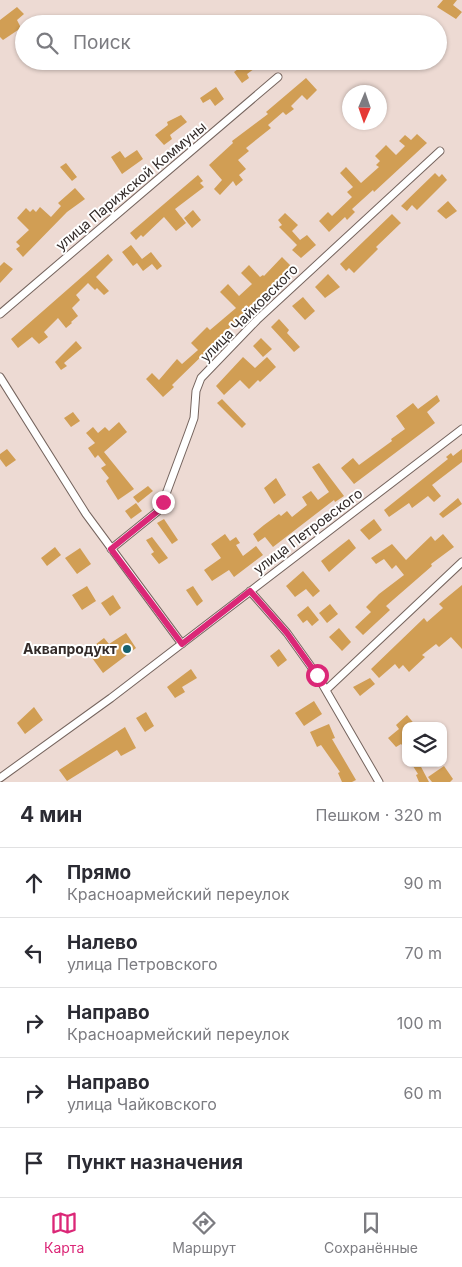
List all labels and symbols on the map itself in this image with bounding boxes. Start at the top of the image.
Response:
north arrow [342,85,387,130]
street label: улица Парижской Коммуны [52,118,209,254]
street label: улица Чайковского [196,260,301,365]
street label: улица Петровского [250,484,365,577]
route end [152,491,175,514]
place label: Аквапродукт [23,640,117,657]
marker: Аквапродукт [121,643,133,655]
route start [306,664,329,687]

